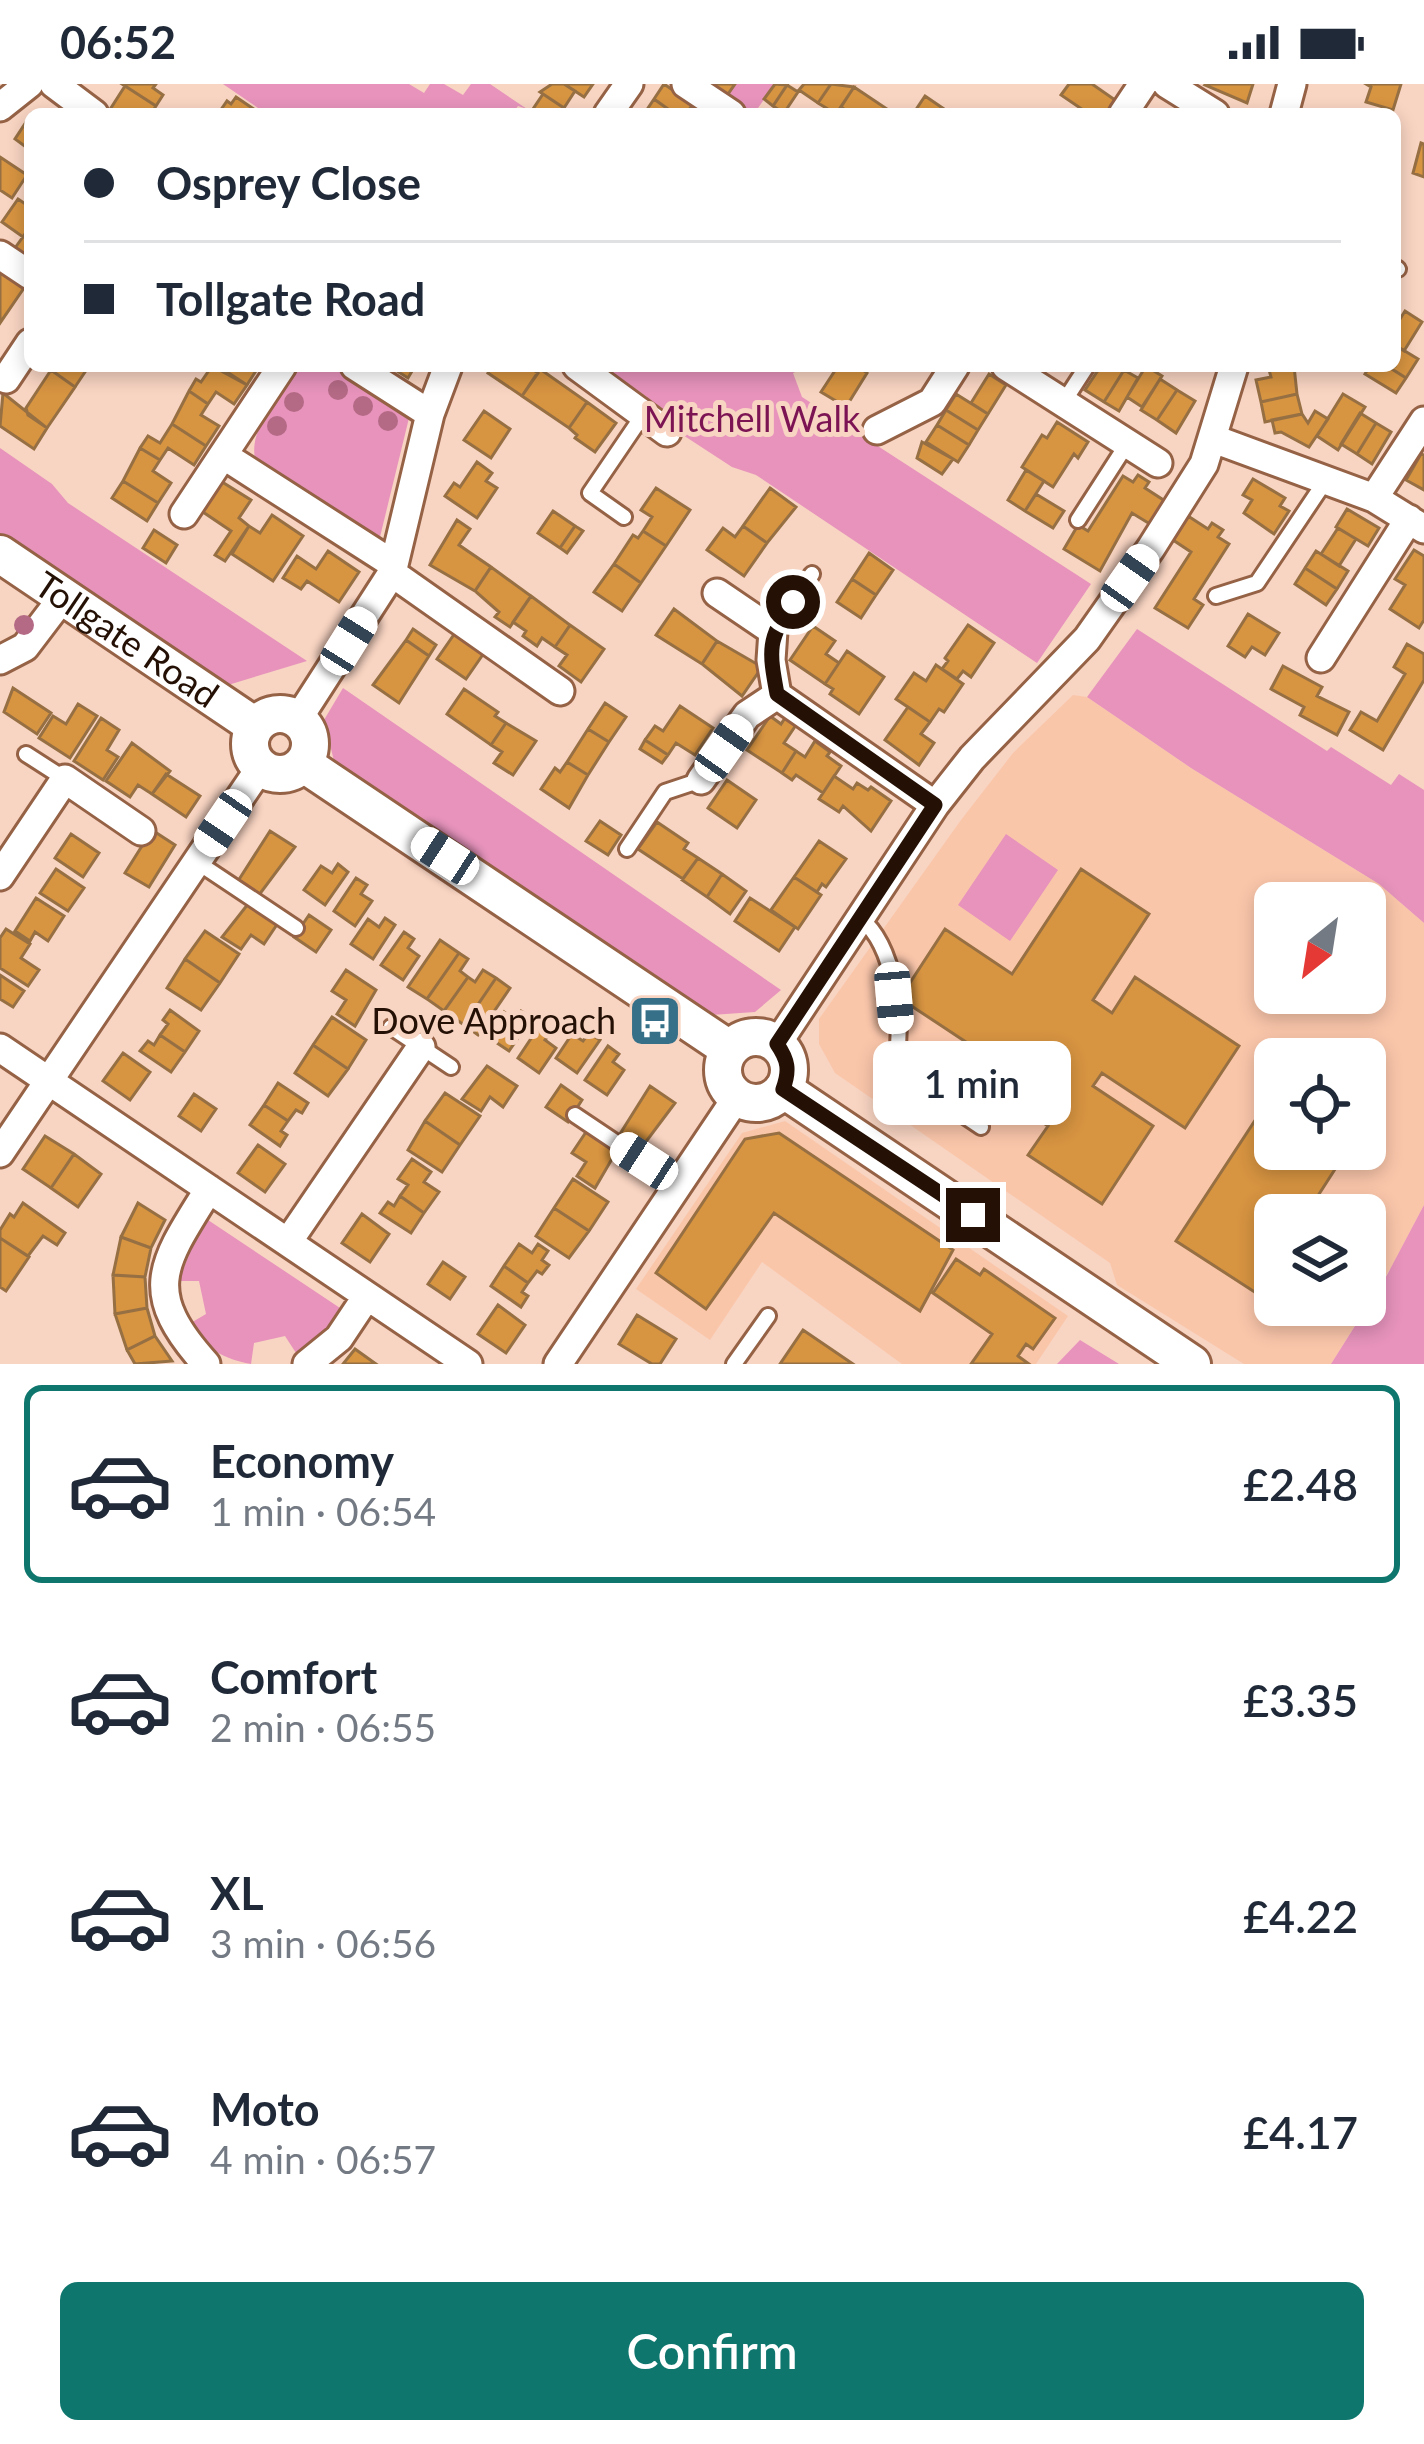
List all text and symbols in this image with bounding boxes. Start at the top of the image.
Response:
text: 06:52 [60,15,176,69]
text: Osprey Close [156,156,421,210]
text: Tollgate Road [156,272,425,326]
park label: Mitchell Walk [644,396,861,440]
car [1095,538,1165,618]
street label: Tollgate Road [27,561,227,716]
route start [766,575,820,629]
car [315,601,383,681]
car [689,708,759,788]
car [188,783,258,863]
car [405,821,485,891]
north arrow [1254,882,1386,1014]
map controls [1254,882,1386,1326]
car [873,961,915,1035]
bus stop icon: Dove Approach [627,993,683,1049]
place label: Dove Approach [371,998,616,1042]
button: locate [1254,1038,1386,1170]
callout: 1 min [874,1041,1072,1125]
text: 1 min [924,1060,1020,1106]
car [604,1126,684,1196]
route end [946,1188,1000,1242]
button: layers [1254,1194,1386,1326]
icon: car [66,1430,174,1538]
text: Economy [210,1434,394,1488]
text: £2.48 [1243,1457,1358,1511]
text: 1 min · 06:54 [210,1488,436,1534]
icon: car [66,1646,174,1754]
text: Comfort [210,1650,377,1704]
text: £3.35 [1243,1673,1358,1727]
text: 2 min · 06:55 [210,1704,436,1750]
icon: car [66,1862,174,1970]
text: XL [210,1866,264,1920]
text: £4.22 [1243,1889,1358,1943]
text: 3 min · 06:56 [210,1920,436,1966]
icon: car [66,2078,174,2186]
text: Moto [210,2082,320,2136]
text: £4.17 [1243,2105,1358,2159]
text: 4 min · 06:57 [210,2136,436,2182]
button: Confirm [60,2282,1364,2420]

